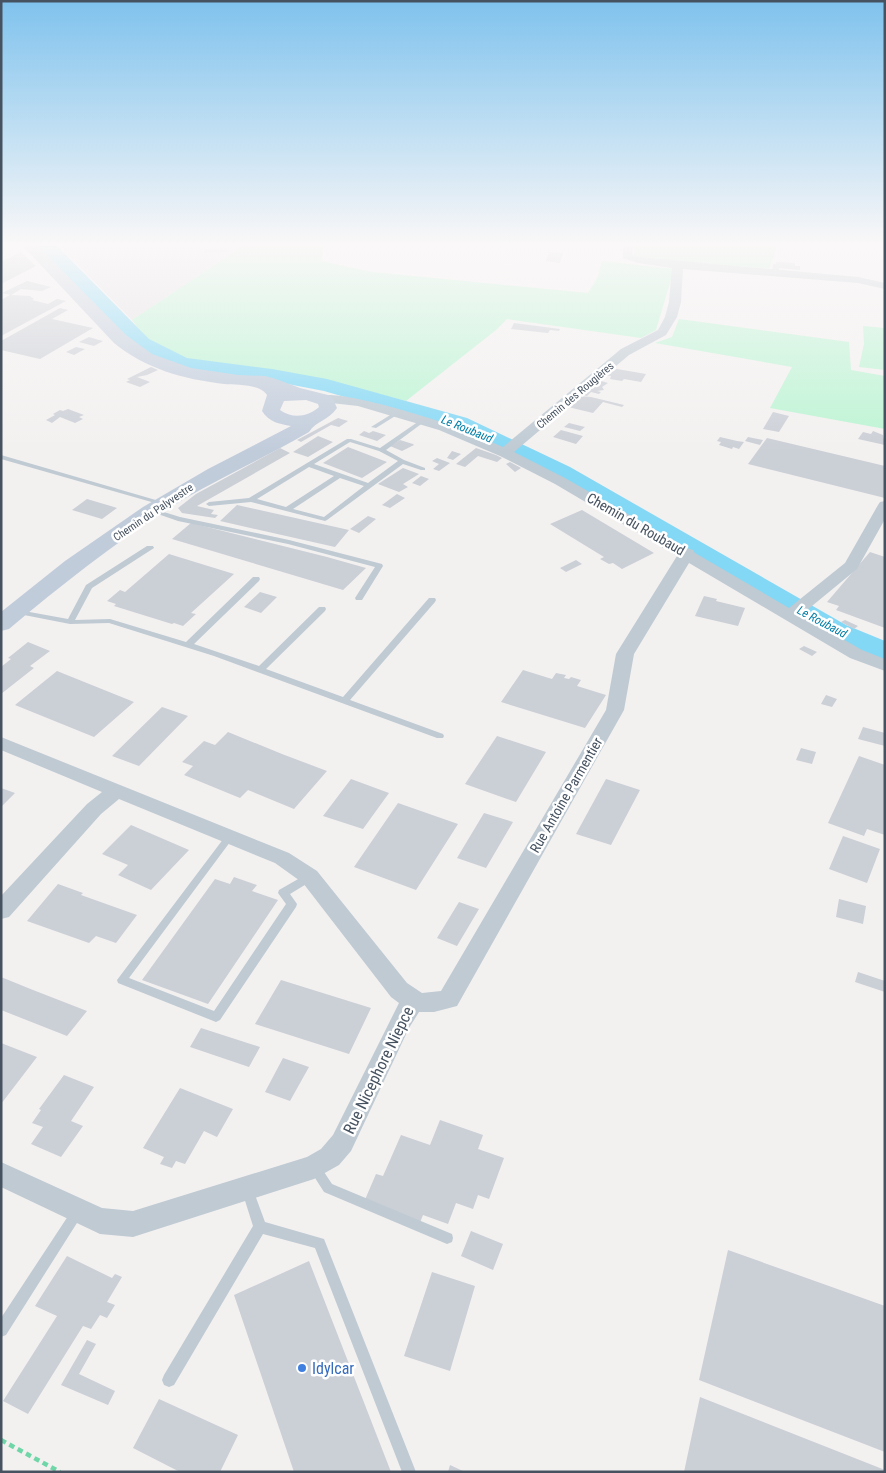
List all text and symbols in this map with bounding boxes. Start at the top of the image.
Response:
street label: Chemin des Rougières [534,359,617,431]
water label: Le Roubaud [439,412,495,446]
street label: Chemin du Palyvestre [111,481,196,544]
street label: Chemin du Roubaud [584,489,688,559]
water label: Le Roubaud [795,603,849,641]
street label: Rue Antoine Parmentier [526,735,606,855]
street label: Rue Nicephore Niepce [339,1003,418,1137]
place label: Idylcar [312,1359,354,1378]
marker: Idylcar [296,1362,308,1374]

